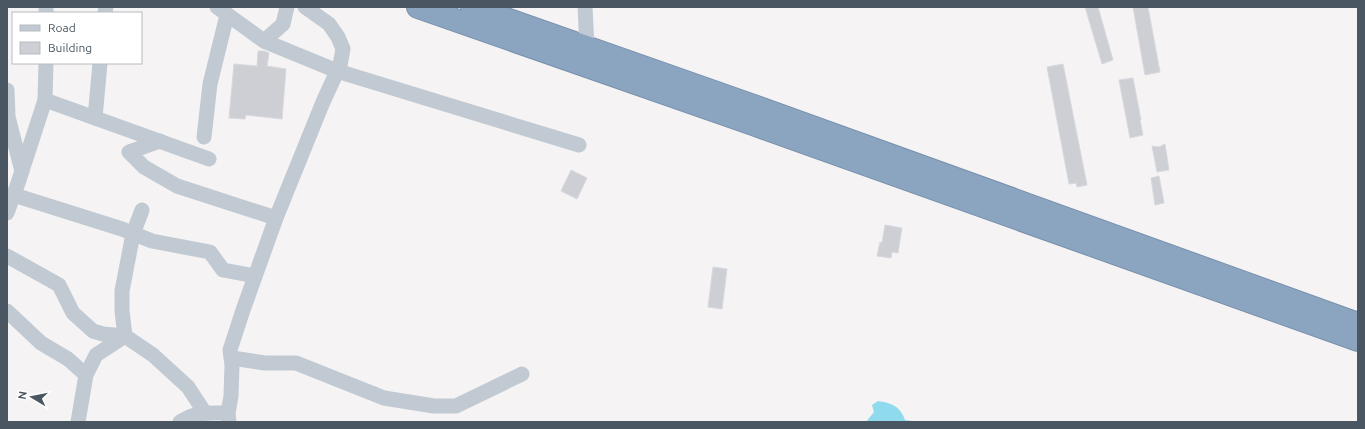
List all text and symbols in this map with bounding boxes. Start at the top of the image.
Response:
legend [12,12,142,64]
text: Road [48,21,76,34]
text: Building [48,41,92,54]
north arrow [12,377,52,417]
text: N [16,390,29,400]

